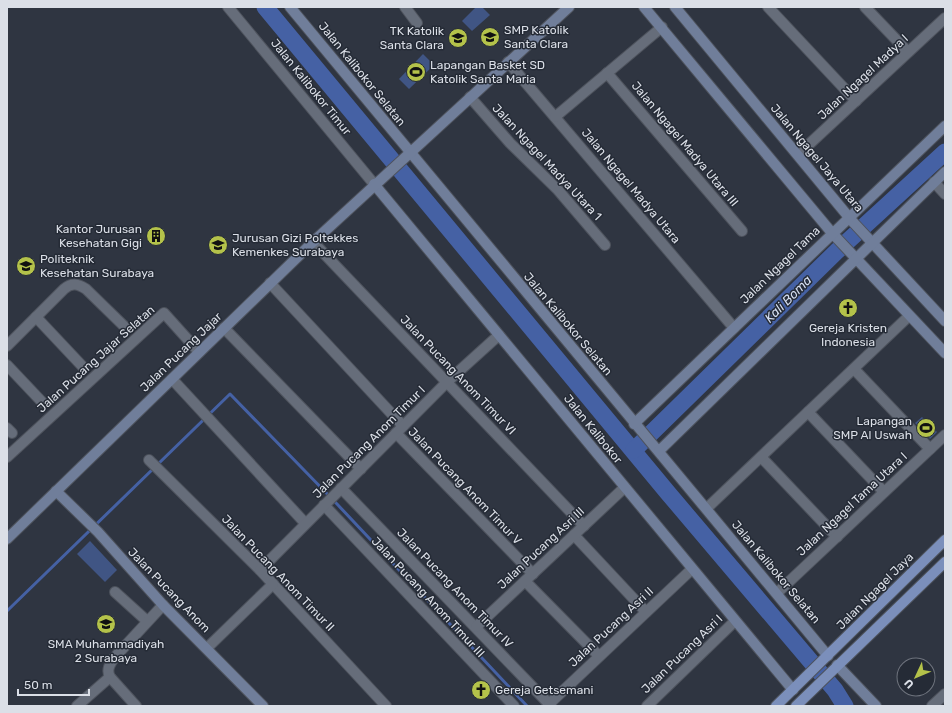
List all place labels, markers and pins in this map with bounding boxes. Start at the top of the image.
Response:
place label: SMP Katolik Santa Clara [504,23,569,51]
place label: TK Katolik Santa Clara [380,24,445,52]
school or university icon: SMP Katolik Santa Clara [479,26,501,48]
school or university icon: TK Katolik Santa Clara [447,27,469,49]
place label: Lapangan Basket SD Katolik Santa Maria [430,58,545,86]
sports icon: Lapangan Basket SD Katolik Santa Maria [405,61,427,83]
place label: Kantor Jurusan Kesehatan Gigi [56,222,142,250]
building icon: Kantor Jurusan Kesehatan Gigi [145,225,167,247]
place label: Jurusan Gizi Poltekkes Kemenkes Surabaya [232,231,358,259]
school or university icon: Jurusan Gizi Poltekkes Kemenkes Surabaya [207,234,229,256]
place label: Politeknik Kesehatan Surabaya [40,252,154,280]
school or university icon: Politeknik Kesehatan Surabaya [15,255,37,277]
church icon: Gereja Kristen Indonesia [837,297,859,319]
place label: Gereja Kristen Indonesia [809,321,887,349]
place label: Lapangan SMP Al Uswah [833,414,912,442]
sports icon: Lapangan SMP Al Uswah [915,417,937,439]
school or university icon: SMA Muhammadiyah 2 Surabaya [95,613,117,635]
place label: SMA Muhammadiyah 2 Surabaya [48,637,164,665]
church icon: Gereja Getsemani [470,679,492,701]
place label: Gereja Getsemani [495,683,594,697]

